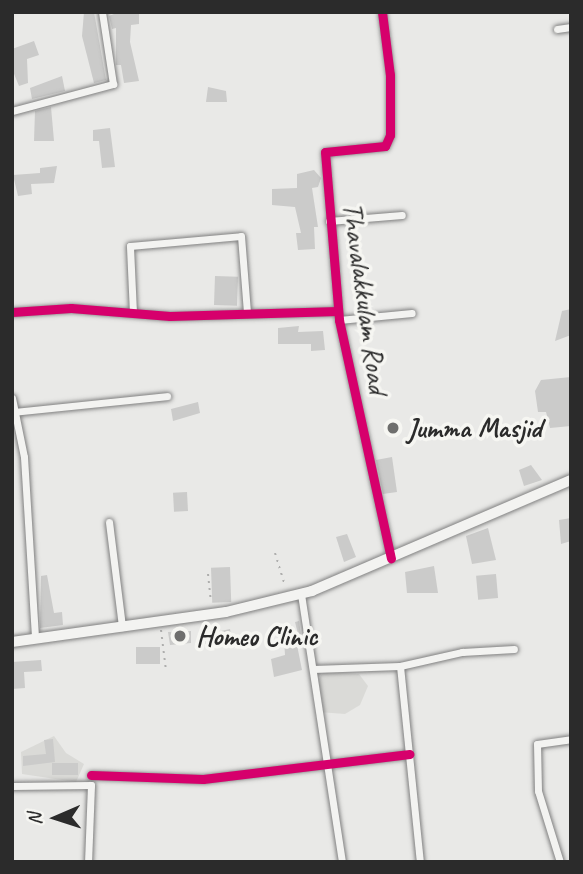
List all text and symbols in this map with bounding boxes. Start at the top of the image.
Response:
street label: Thavalakkulam Road [335,201,395,395]
place label: Jumma Masjid [407,411,542,445]
marker: Jumma Masjid [385,420,401,436]
place label: Homeo Clinic [196,619,317,653]
marker: Homeo Clinic [170,626,190,646]
north arrow [21,783,91,853]
text: N [23,813,47,826]

